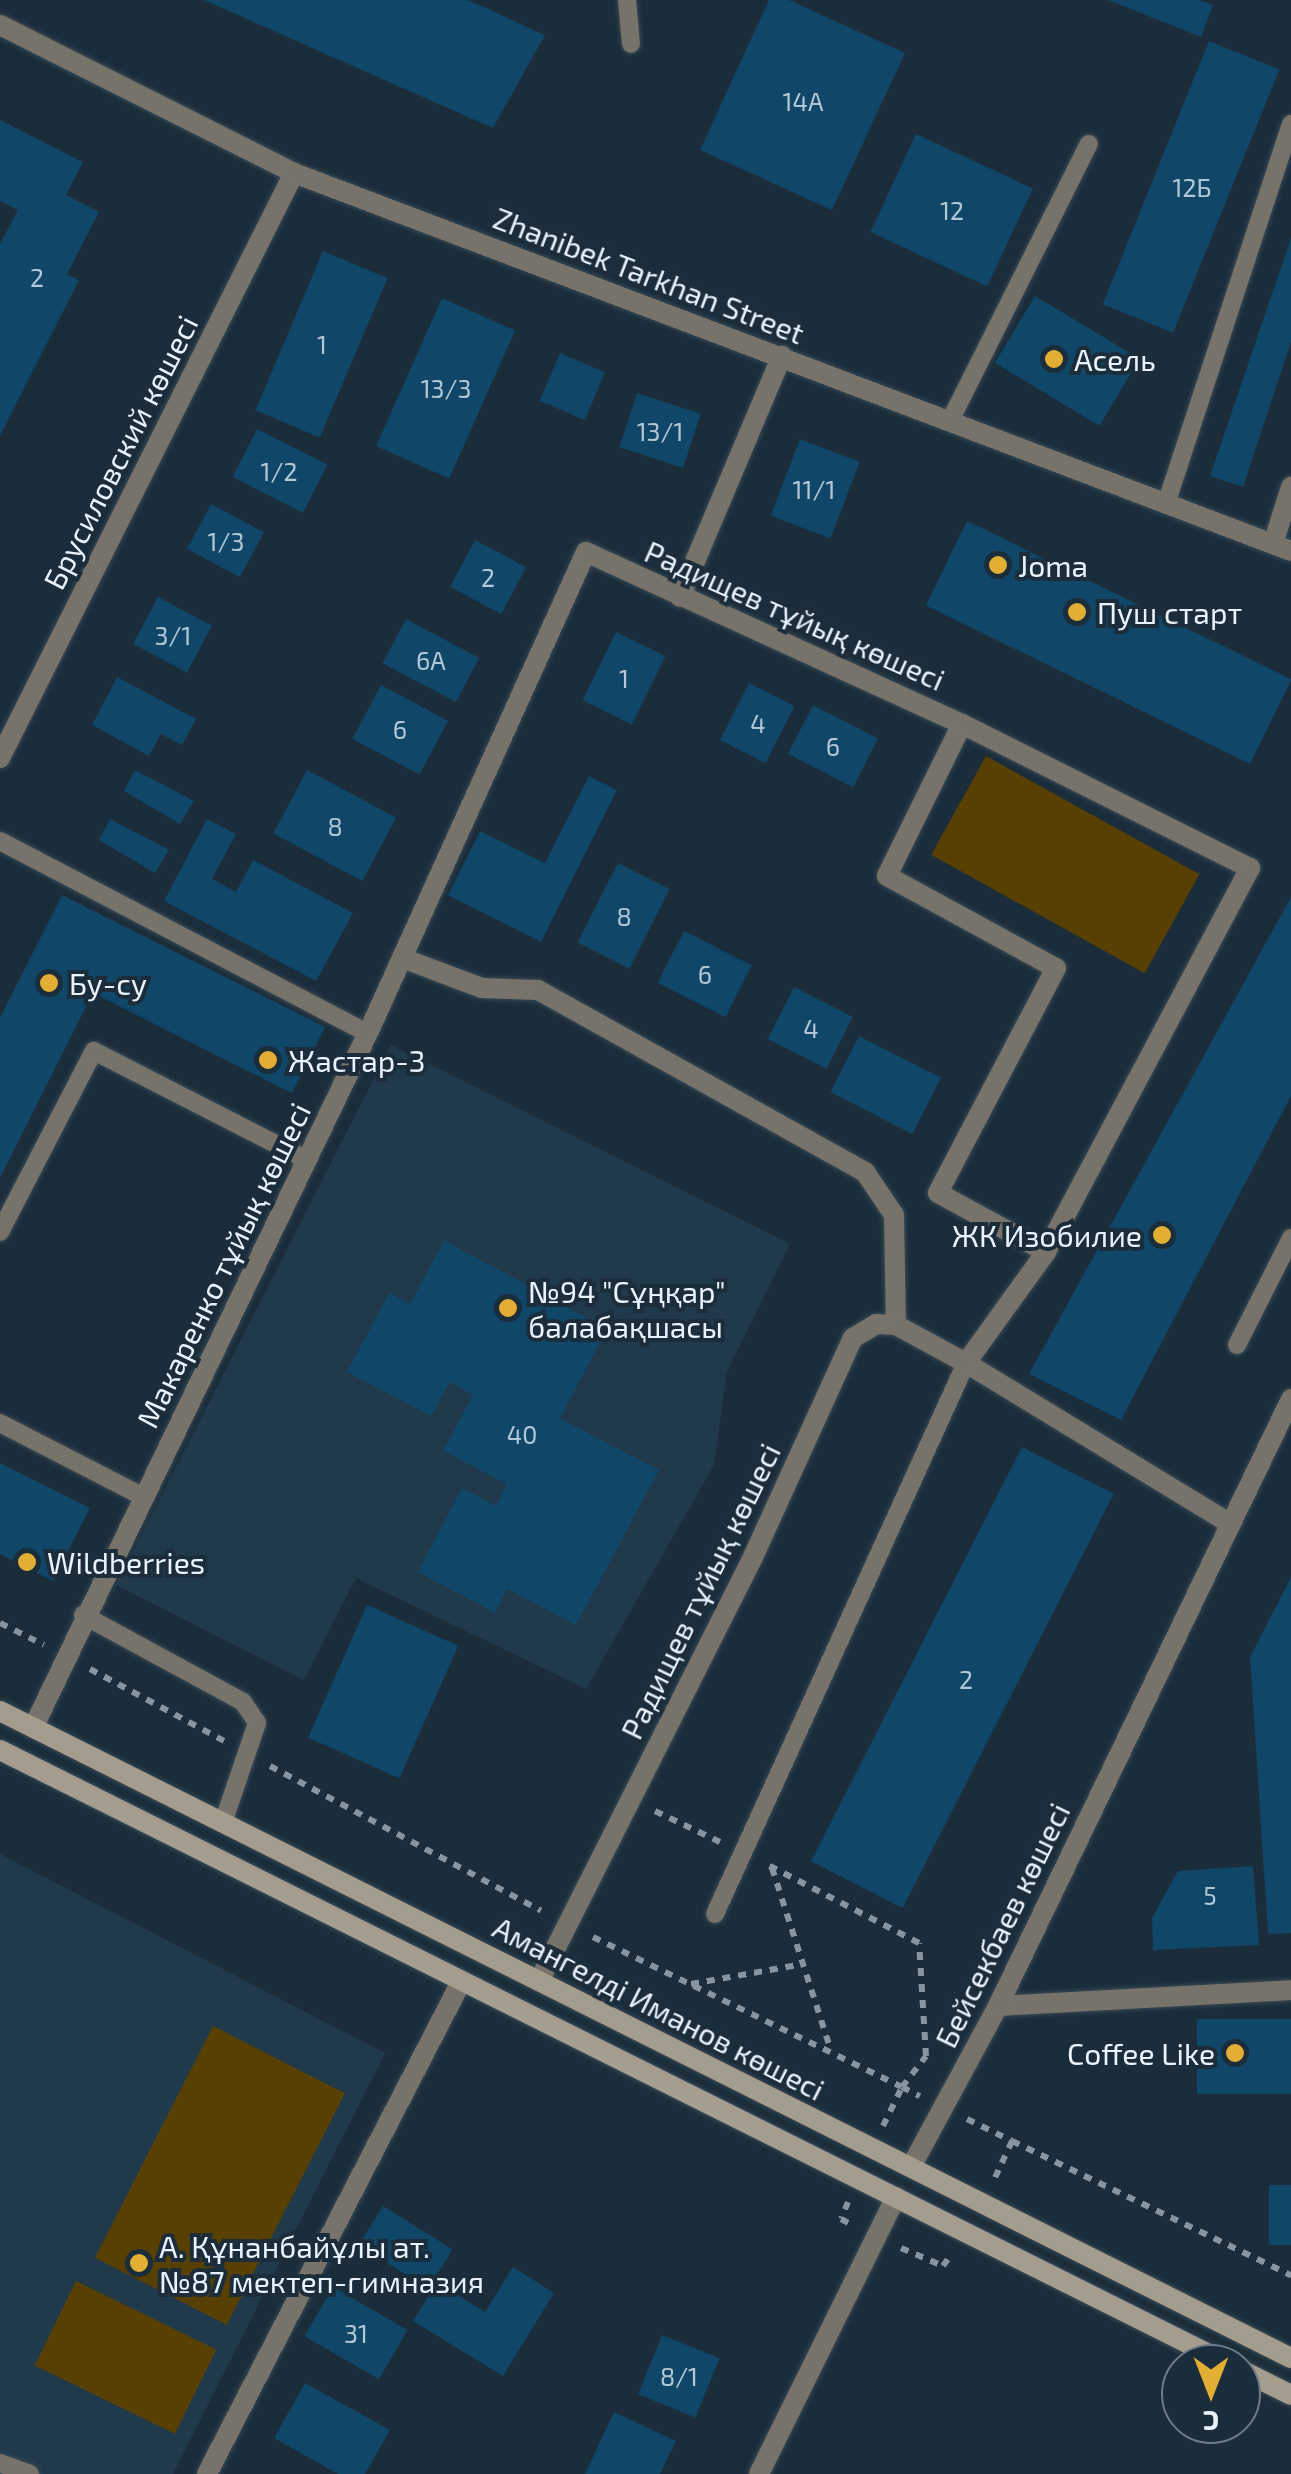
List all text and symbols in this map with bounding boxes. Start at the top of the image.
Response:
house number: 14А [783,86,823,116]
house number: 12Б [1173,172,1211,202]
house number: 12 [940,195,964,225]
street label: Zhanibek Tarkhan Street [488,199,810,351]
house number: 2 [30,262,44,292]
street label: Брусиловский көшесі [35,309,205,595]
house number: 1 [317,329,327,359]
place label: Асель [1074,341,1156,377]
marker: Асель [1043,348,1065,370]
house number: 13/3 [421,373,471,403]
house number: 13/1 [637,416,683,446]
house number: 1/2 [261,456,297,486]
house number: 11/1 [793,474,835,504]
house number: 1/3 [208,526,244,556]
street label: Радищев тұйық көшесі [640,533,950,697]
place label: Joma [1018,547,1088,583]
marker: Joma [987,554,1009,576]
house number: 2 [481,562,495,592]
place label: Пуш старт [1097,594,1242,630]
marker: Пуш старт [1066,601,1088,623]
house number: 3/1 [155,620,191,650]
house number: 6А [416,645,446,675]
house number: 1 [619,663,629,693]
house number: 4 [750,708,766,738]
house number: 6 [393,714,407,744]
house number: 6 [826,731,840,761]
house number: 8 [327,811,343,841]
house number: 8 [616,901,632,931]
house number: 6 [698,959,712,989]
place label: Бу-су [69,965,147,1001]
marker: Бу-су [38,972,60,994]
house number: 4 [803,1013,819,1043]
place label: Жастар-3 [288,1042,425,1078]
marker: Жастар-3 [257,1049,279,1071]
street label: Макаренко тұйық көшесі [129,1097,317,1433]
place label: ЖК Изобилие [952,1217,1142,1253]
marker: ЖК Изобилие [1151,1224,1173,1246]
place label: №94 "Сұңқар" балабақшасы [528,1273,726,1344]
marker: №94 "Сұңқар" балабақшасы [497,1297,519,1319]
house number: 40 [507,1419,537,1449]
street label: Радищев тұйық көшесі [613,1437,787,1745]
place label: Wildberries [47,1544,205,1580]
marker: Wildberries [16,1551,38,1573]
house number: 2 [959,1664,973,1694]
street label: Бейсекбаев көшесі [927,1797,1077,2053]
house number: 5 [1203,1880,1217,1910]
street label: Амангелді Иманов көшесі [487,1909,831,2107]
place label: Coffee Like [1067,2035,1215,2071]
marker: Coffee Like [1224,2042,1246,2064]
place label: А. Құнанбайұлы ат. №87 мектеп-гимназия [159,2228,484,2298]
marker: А. Құнанбайұлы ат. №87 мектеп-гимназия [128,2252,150,2274]
house number: 31 [344,2318,368,2348]
north arrow [1161,2344,1261,2444]
house number: 8/1 [660,2361,698,2391]
text: С [1203,2405,1219,2439]

